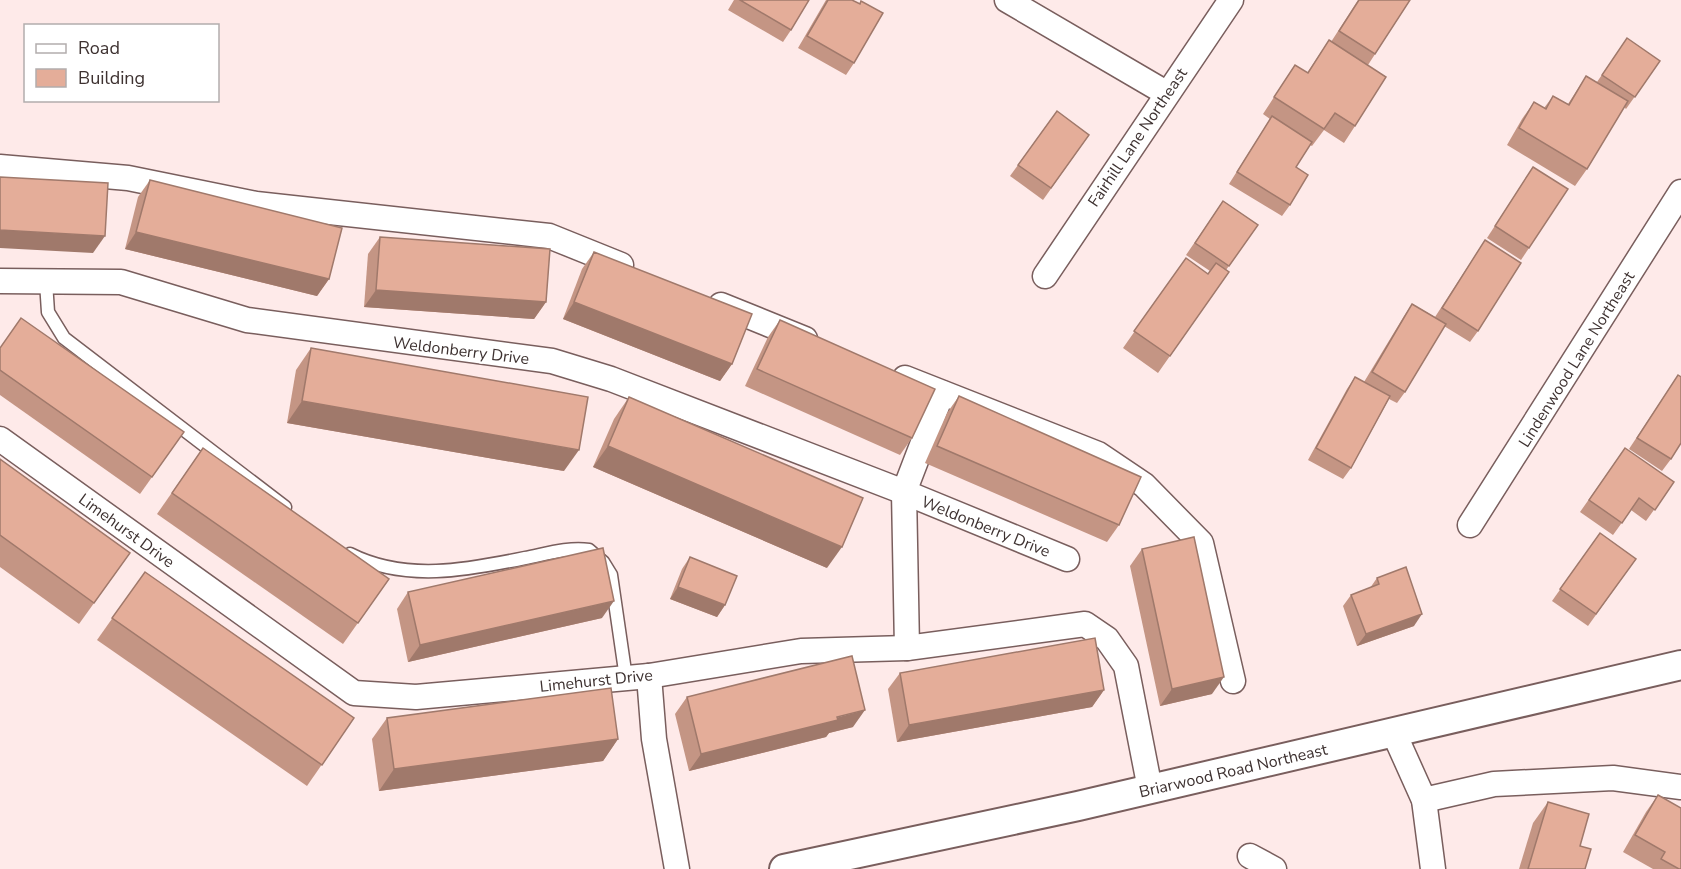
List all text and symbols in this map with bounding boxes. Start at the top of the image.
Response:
legend [24,24,219,102]
text: Road [78,36,120,60]
street label: Fairhill Lane Northeast [1083,63,1193,211]
text: Building [78,66,145,90]
street label: Lindenwood Lane Northeast [1514,267,1640,452]
street label: Weldonberry Drive [391,332,530,370]
street label: Limehurst Drive [74,489,179,573]
street label: Weldonberry Drive [918,491,1053,563]
street label: Limehurst Drive [538,664,654,698]
street label: Briarwood Road Northeast [1137,739,1330,803]

